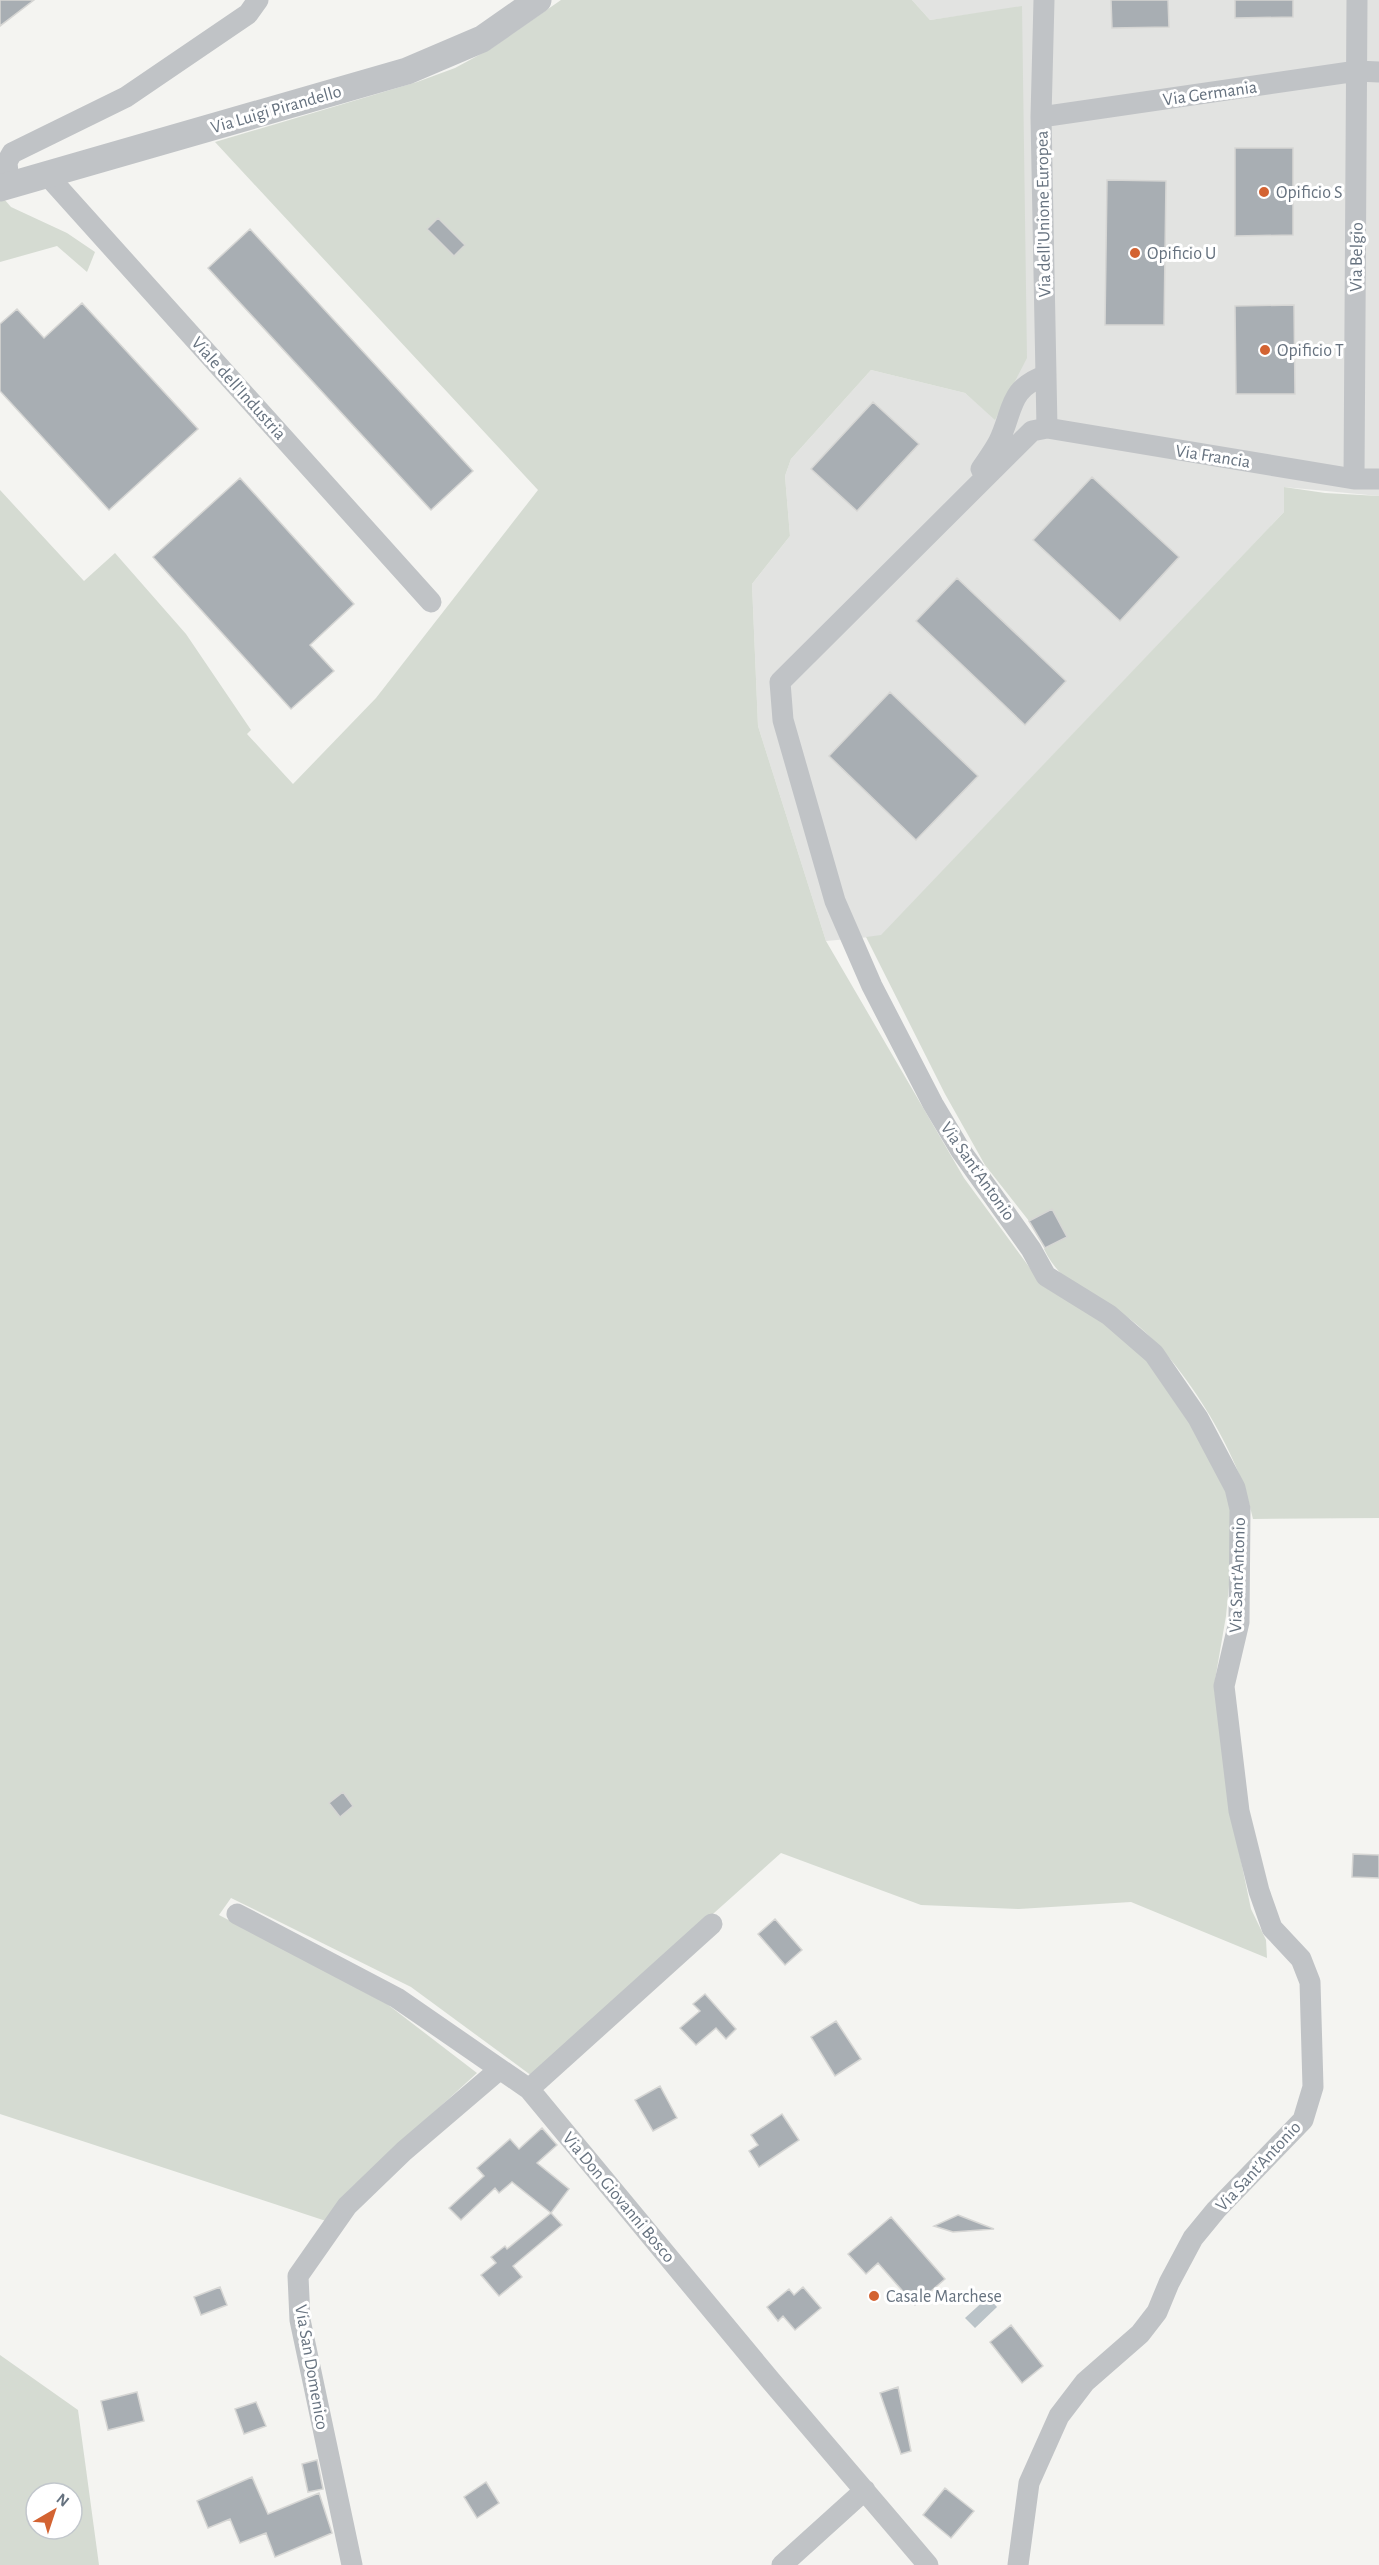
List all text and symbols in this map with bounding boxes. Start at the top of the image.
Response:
street label: Via Germania [1162,78,1258,110]
street label: Via Luigi Pirandello [209,83,344,137]
street label: Via dell'Unione Europea [1034,130,1054,298]
place label: Opificio S [1276,184,1343,202]
marker: Opificio S [1257,185,1271,199]
street label: Via Belgio [1347,222,1367,292]
place label: Opificio U [1147,245,1216,263]
marker: Opificio U [1128,246,1142,260]
street label: Viale dell'Industria [188,334,289,444]
place label: Opificio T [1277,342,1344,360]
marker: Opificio T [1258,343,1272,357]
street label: Via Francia [1174,442,1252,472]
street label: Via Sant'Antonio [937,1119,1018,1224]
street label: Via Sant'Antonio [1227,1517,1249,1633]
street label: Via Sant'Antonio [1213,2118,1305,2215]
street label: Via Don Giovanni Bosco [559,2129,678,2266]
place label: Casale Marchese [886,2288,1002,2306]
marker: Casale Marchese [867,2289,881,2303]
street label: Via San Domenico [291,2303,331,2431]
north arrow [24,2481,84,2541]
text: N [53,2490,72,2510]

